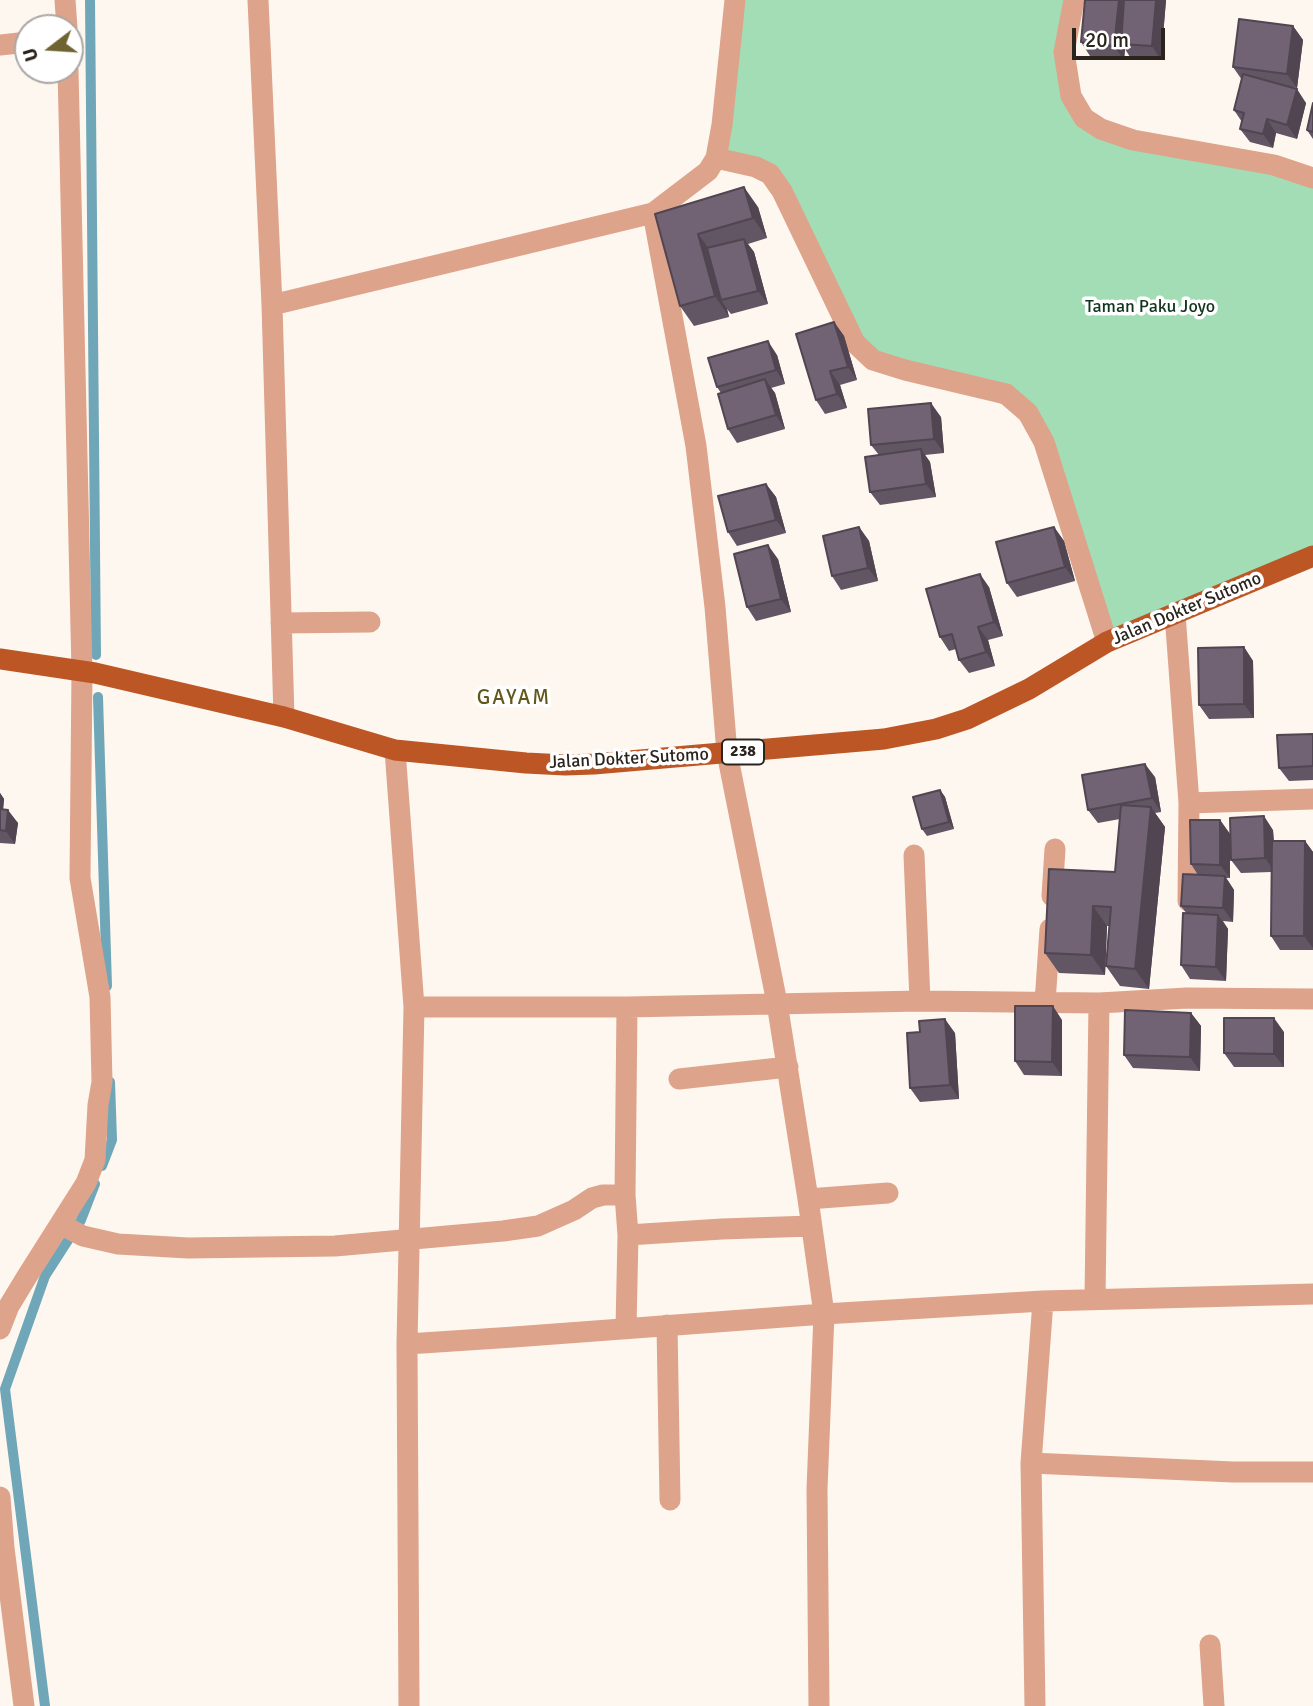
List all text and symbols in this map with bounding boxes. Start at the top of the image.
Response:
north arrow [14,14,84,84]
scale bar [1075,14,1168,58]
text: 20 m [1085,27,1129,53]
text: U [17,45,44,64]
park label: Taman Paku Joyo [1085,296,1215,318]
street label: Jalan Dokter Sutomo [1109,568,1265,650]
district label: GAYAM [477,685,551,711]
road number: 238 [722,740,764,764]
street label: Jalan Dokter Sutomo [549,744,709,774]

